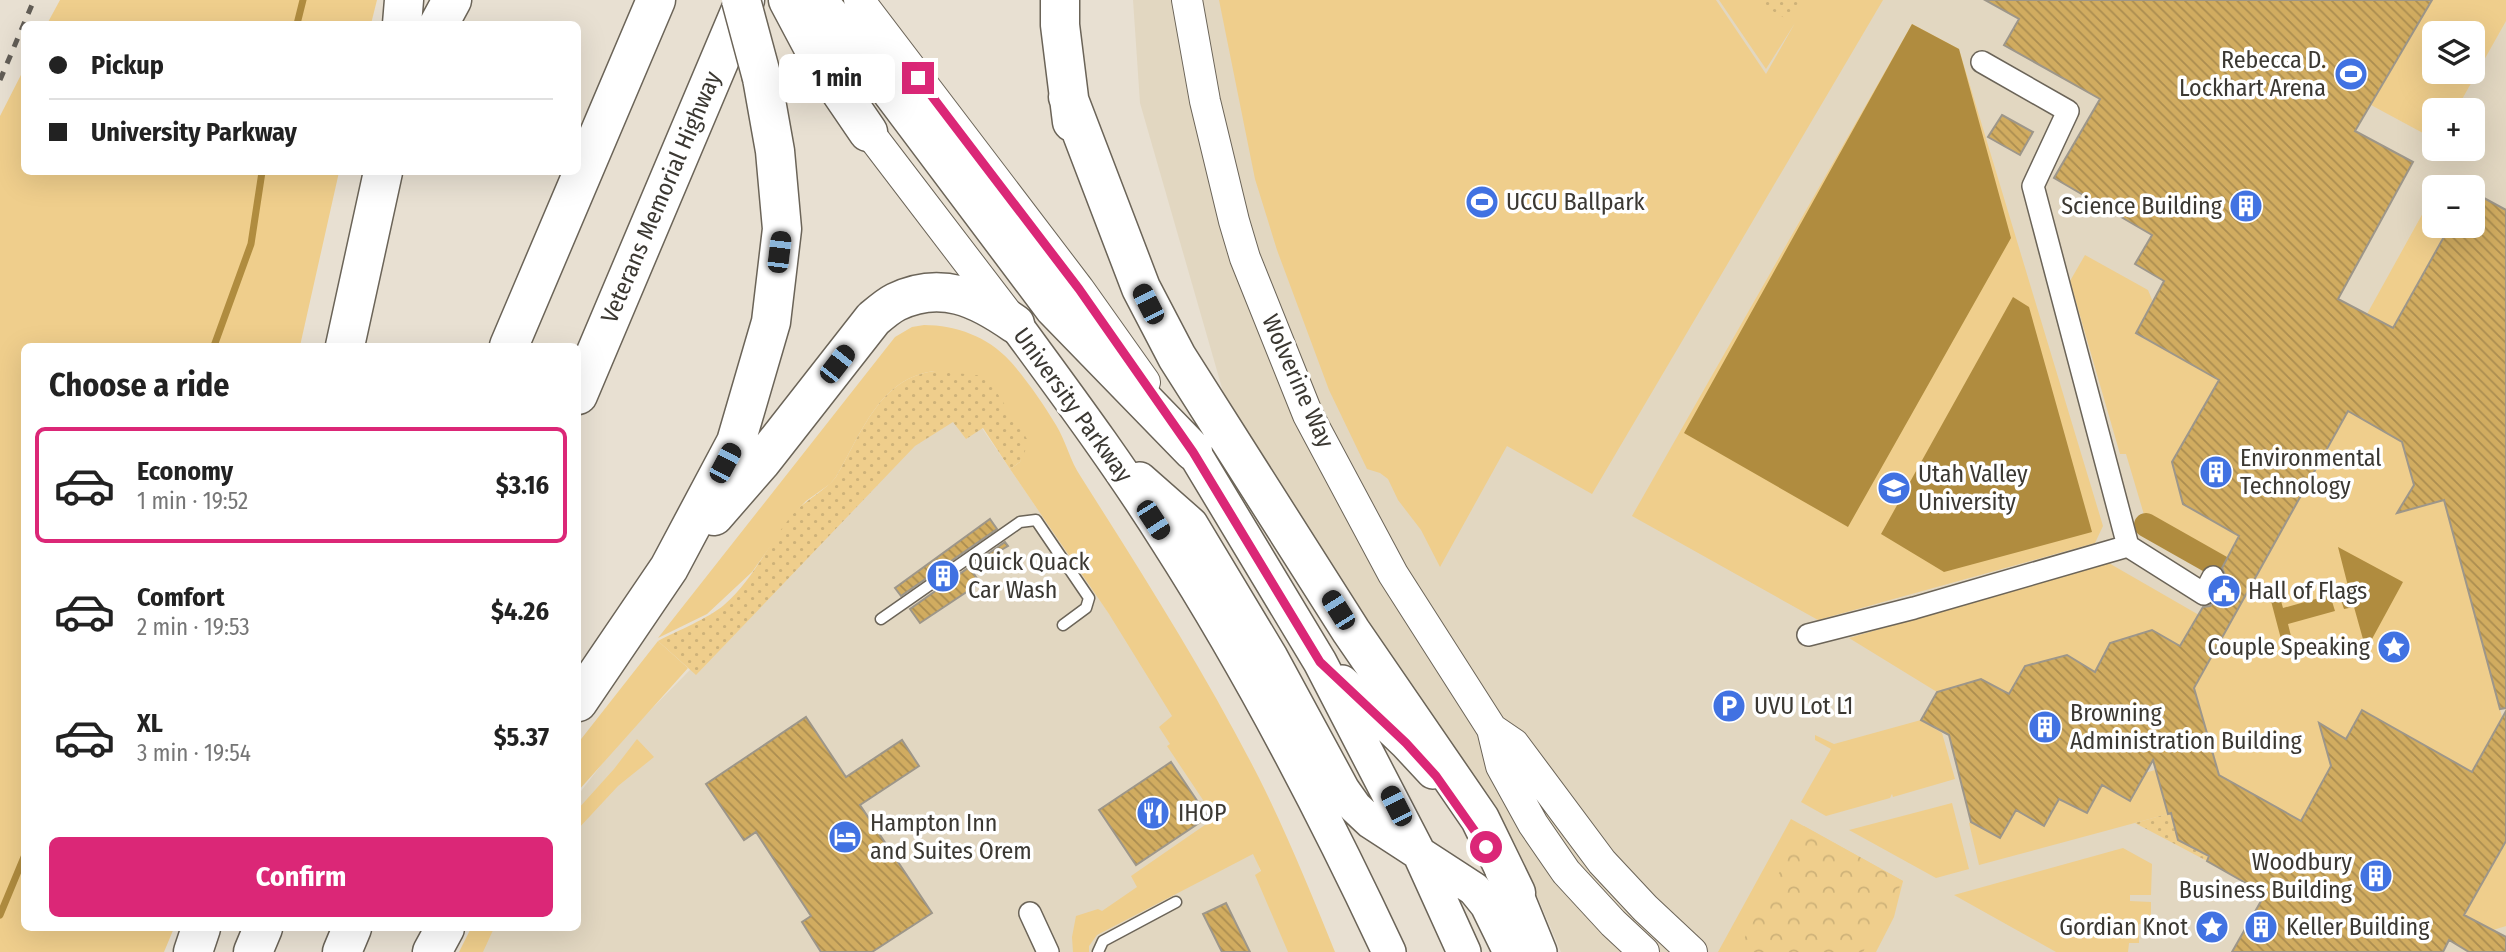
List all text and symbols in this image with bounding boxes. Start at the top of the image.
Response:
map controls [2422,21,2485,238]
button: layers [2422,21,2485,84]
place label: Rebecca D. Lockhart Arena [2179,46,2326,102]
text: Pickup [91,50,164,81]
callout: 1 min [778,54,894,102]
sports icon: Rebecca D. Lockhart Arena [2332,55,2370,93]
route end [902,62,934,94]
text: 1 min [812,64,862,92]
street label: Veterans Memorial Highway [595,67,727,327]
button: + [2422,98,2485,161]
text: University Parkway [91,117,297,148]
button: − [2422,175,2485,238]
sports icon: UCCU Ballpark [1463,183,1501,221]
building icon: Science Building [2227,187,2265,225]
place label: UCCU Ballpark [1506,188,1646,216]
place label: Science Building [2061,192,2223,220]
car [767,230,792,274]
car [1130,281,1167,327]
street label: Wolverine Way [1256,310,1340,452]
street label: University Parkway [1008,322,1139,488]
car [816,341,859,387]
text: Choose a ride [49,366,230,404]
car [706,440,745,486]
place label: Environmental Technology [2240,444,2382,500]
building icon: Environmental Technology [2197,453,2235,491]
icon: car [53,454,116,517]
text: Economy [137,456,233,487]
place label: Utah Valley University [1918,460,2028,516]
school or university icon: Utah Valley University [1875,469,1913,507]
text: $3.16 [496,470,549,501]
text: 1 min · 19:52 [137,487,248,515]
car [1133,497,1174,543]
place label: Quick Quack Car Wash [968,548,1090,604]
building icon: Quick Quack Car Wash [924,557,962,595]
public building icon: Hall of Flags [2205,572,2243,610]
place label: Hall of Flags [2248,577,2367,605]
icon: car [53,580,116,643]
text: Comfort [137,582,225,613]
car [1318,587,1359,633]
text: $4.26 [491,596,549,627]
text: 2 min · 19:53 [137,613,250,641]
place icon: Couple Speaking [2375,628,2413,666]
place label: Couple Speaking [2207,633,2371,661]
parking icon: UVU Lot L1 [1710,687,1748,725]
place label: UVU Lot L1 [1754,692,1853,720]
place label: Browning Administration Building [2070,699,2302,755]
icon: car [53,706,116,769]
text: XL [137,708,163,739]
building icon: Browning Administration Building [2026,708,2064,746]
text: $5.37 [494,722,549,753]
text: 3 min · 19:54 [137,739,251,767]
car [1378,783,1415,829]
restaurant icon: IHOP [1134,794,1172,832]
place label: IHOP [1178,799,1226,827]
place label: Hampton Inn and Suites Orem [870,809,1032,865]
hotel icon: Hampton Inn and Suites Orem [826,818,864,856]
route start [1470,831,1502,863]
button: Confirm [49,837,553,917]
place label: Woodbury Business Building [2179,848,2353,904]
building icon: Woodbury Business Building [2357,857,2395,895]
place icon: Gordian Knot [2193,908,2231,946]
building icon: Keller Building [2242,908,2280,946]
place label: Gordian Knot [2059,913,2188,941]
place label: Keller Building [2286,913,2430,941]

